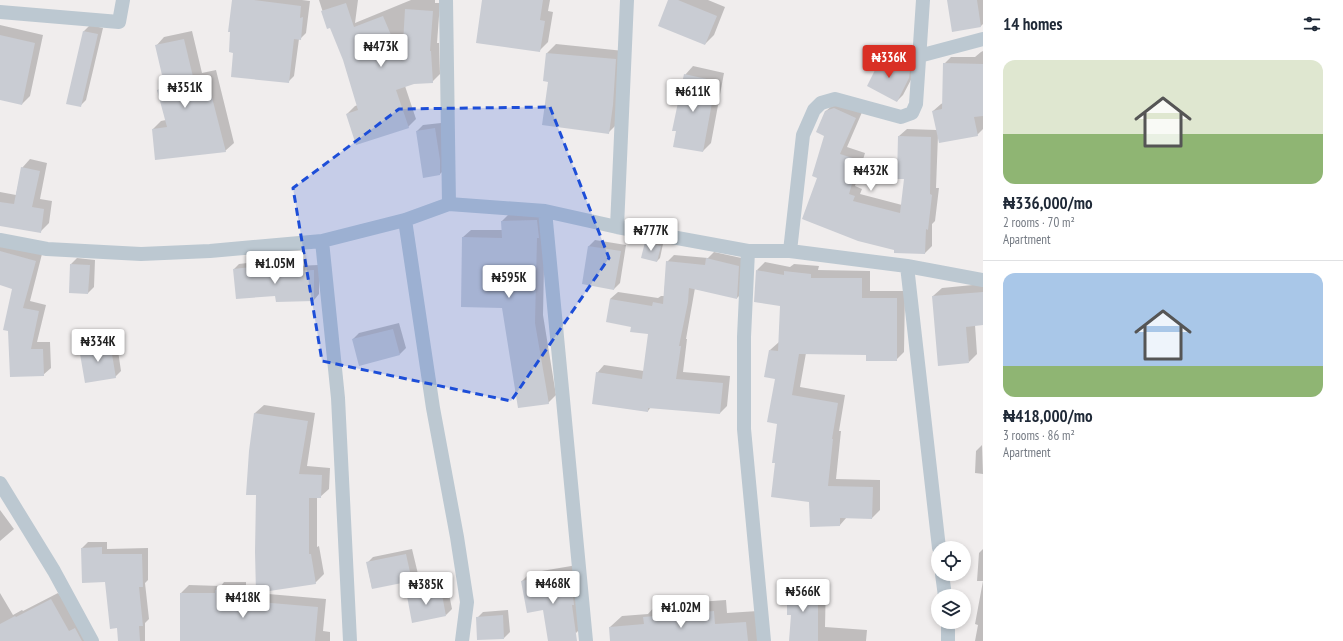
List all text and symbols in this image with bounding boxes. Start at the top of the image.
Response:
text: 14 homes [1003,13,1062,35]
icon: filters [1301,13,1323,35]
pin: ₦473K [353,34,409,68]
text: ₦473K [364,38,398,55]
pin: ₦336K [861,45,917,79]
text: ₦336K [872,49,906,66]
pin: ₦351K [157,75,213,109]
text: ₦351K [168,79,202,96]
pin: ₦611K [665,79,721,113]
text: ₦611K [676,83,710,100]
icon: home [1127,86,1199,158]
pin: ₦432K [843,158,899,192]
text: ₦432K [854,162,888,179]
text: ₦336,000/mo [1003,192,1092,214]
text: 2 rooms · 70 m² [1003,214,1075,231]
pin: ₦777K [623,218,679,252]
text: ₦777K [634,222,668,239]
text: Apartment [1003,231,1051,248]
pin: ₦1.05M [242,251,308,285]
text: ₦1.05M [255,255,295,272]
pin: ₦595K [481,265,537,299]
text: ₦595K [492,269,526,286]
icon: home [1127,299,1199,371]
pin: ₦334K [70,329,126,363]
text: ₦334K [81,333,115,350]
text: ₦418,000/mo [1003,405,1092,427]
text: 3 rooms · 86 m² [1003,427,1075,444]
text: Apartment [1003,444,1051,461]
map controls [931,541,971,629]
button: locate [931,541,971,581]
pin: ₦468K [525,571,581,605]
pin: ₦385K [398,572,454,606]
text: ₦468K [536,575,570,592]
text: ₦385K [409,576,443,593]
pin: ₦566K [775,579,831,613]
text: ₦566K [786,583,820,600]
pin: ₦418K [215,585,271,619]
text: ₦418K [226,589,260,606]
button: layers [931,589,971,629]
pin: ₦1.02M [648,595,714,629]
text: ₦1.02M [661,599,701,616]

